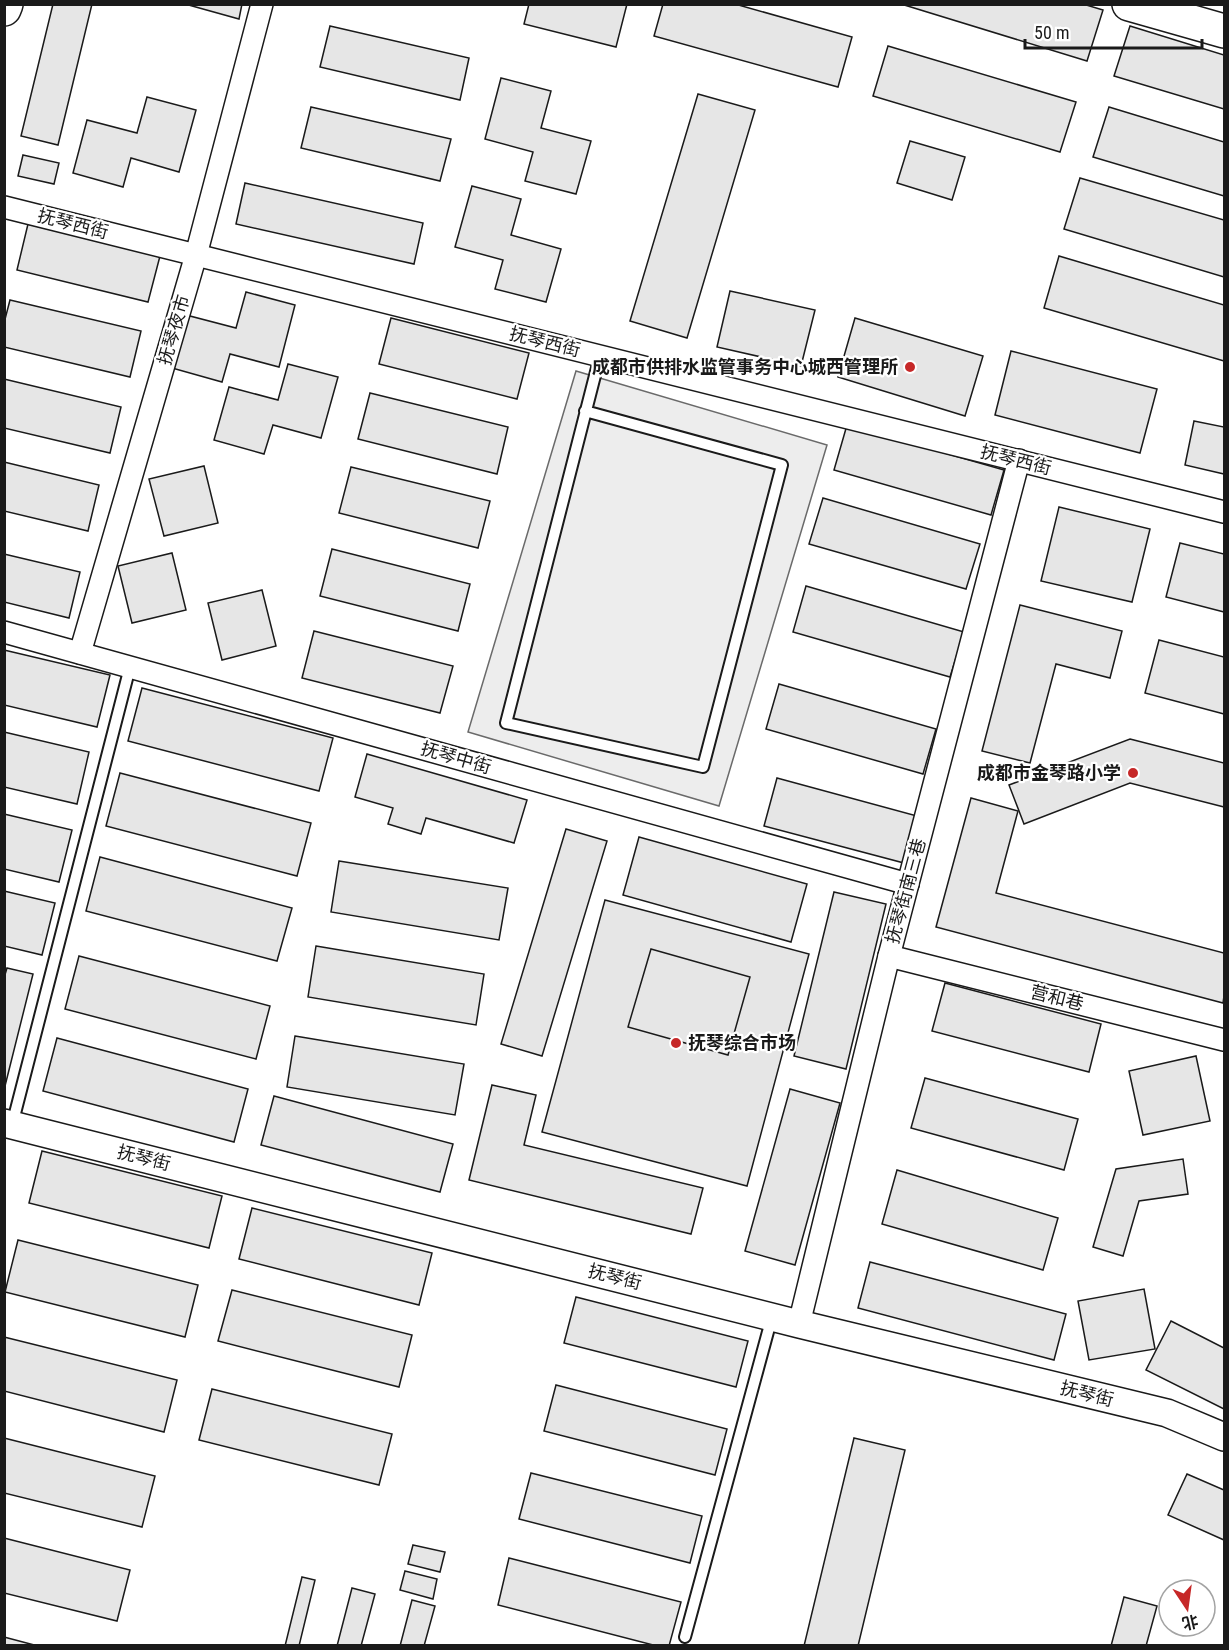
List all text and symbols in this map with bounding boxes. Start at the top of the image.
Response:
scale bar [1025,12,1202,50]
text: 50 m [1034,22,1069,43]
street label: 抚琴西街 [36,205,111,242]
street label: 抚琴夜市 [154,292,194,367]
street label: 抚琴西街 [508,323,583,360]
place label: 成都市供排水监管事务中心城西管理所 [592,356,898,377]
marker: 成都市供排水监管事务中心城西管理所 [903,360,917,374]
street label: 抚琴西街 [979,441,1054,478]
street label: 抚琴中街 [419,738,494,778]
place label: 成都市金琴路小学 [977,762,1121,783]
marker: 成都市金琴路小学 [1126,766,1140,780]
street label: 抚琴街南三巷 [881,836,930,946]
street label: 营和巷 [1028,981,1086,1014]
place label: 抚琴综合市场 [688,1032,796,1053]
marker: 抚琴综合市场 [669,1036,683,1050]
street label: 抚琴街 [115,1141,173,1174]
street label: 抚琴街 [586,1260,644,1293]
street label: 抚琴街 [1058,1377,1116,1410]
north arrow [1157,1578,1217,1638]
text: 北 [1180,1611,1200,1633]

